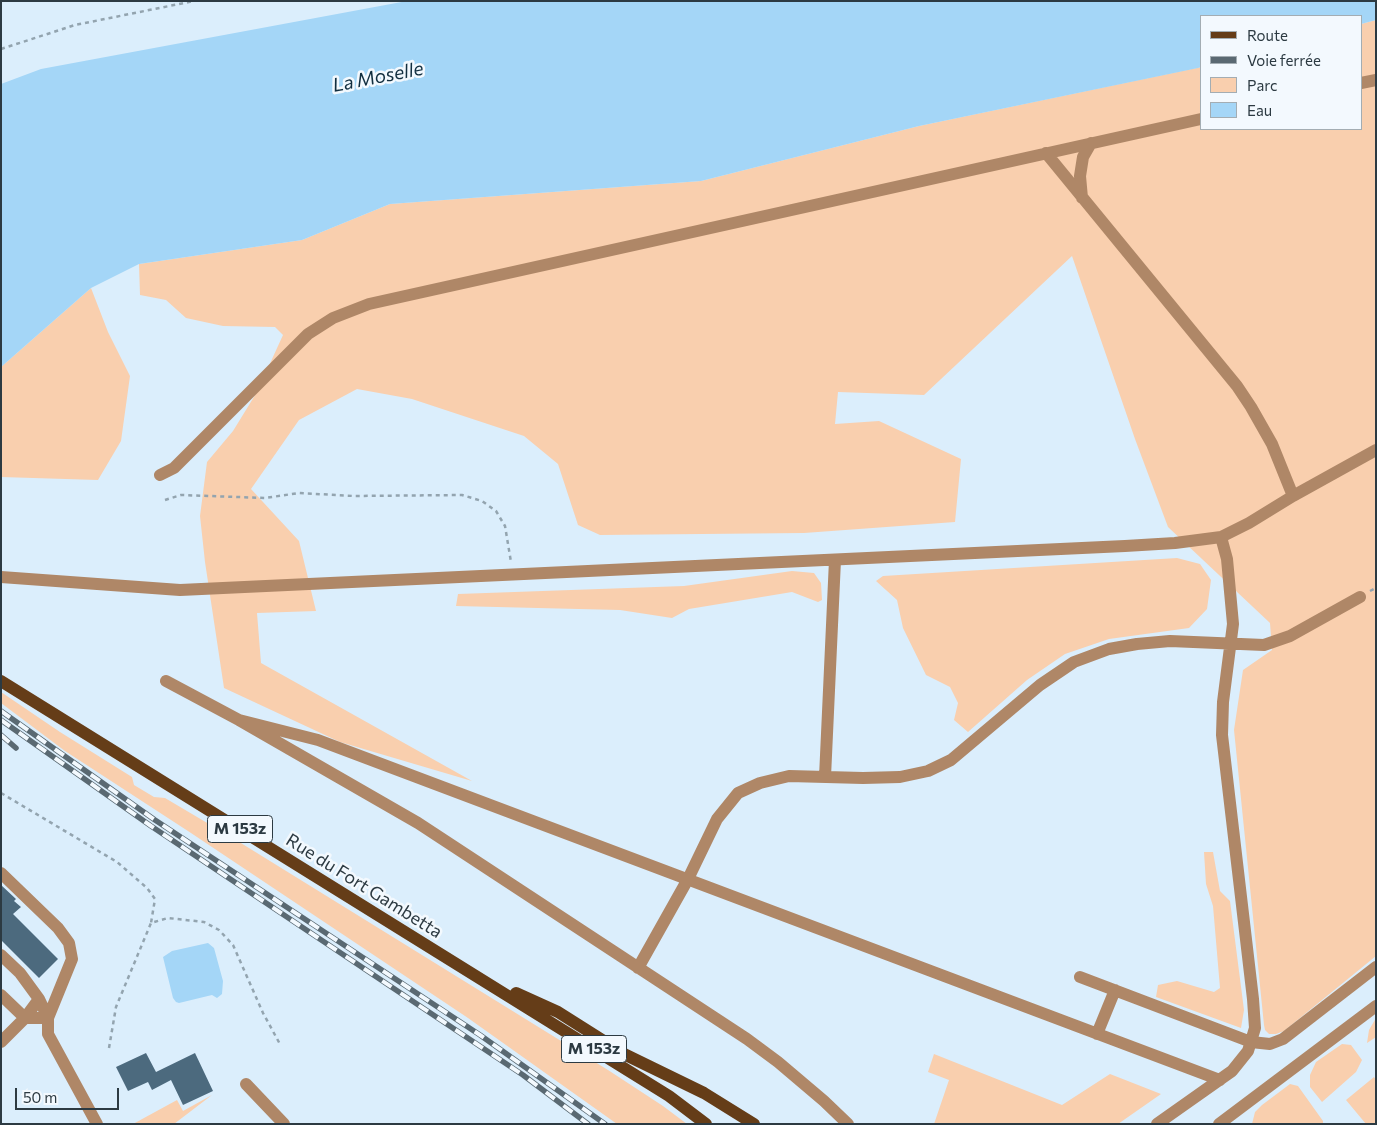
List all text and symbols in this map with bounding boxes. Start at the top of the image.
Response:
legend [1200,15,1362,130]
text: Route [1247,26,1288,44]
text: Voie ferrée [1247,51,1321,69]
water label: La Moselle [331,57,425,97]
text: Parc [1247,76,1277,94]
text: Eau [1247,101,1272,119]
road number: M 153z [208,816,272,842]
street label: Rue du Fort Gambetta [282,829,446,943]
road number: M 153z [562,1036,626,1062]
scale bar [18,1078,121,1110]
text: 50 m [23,1088,57,1106]

